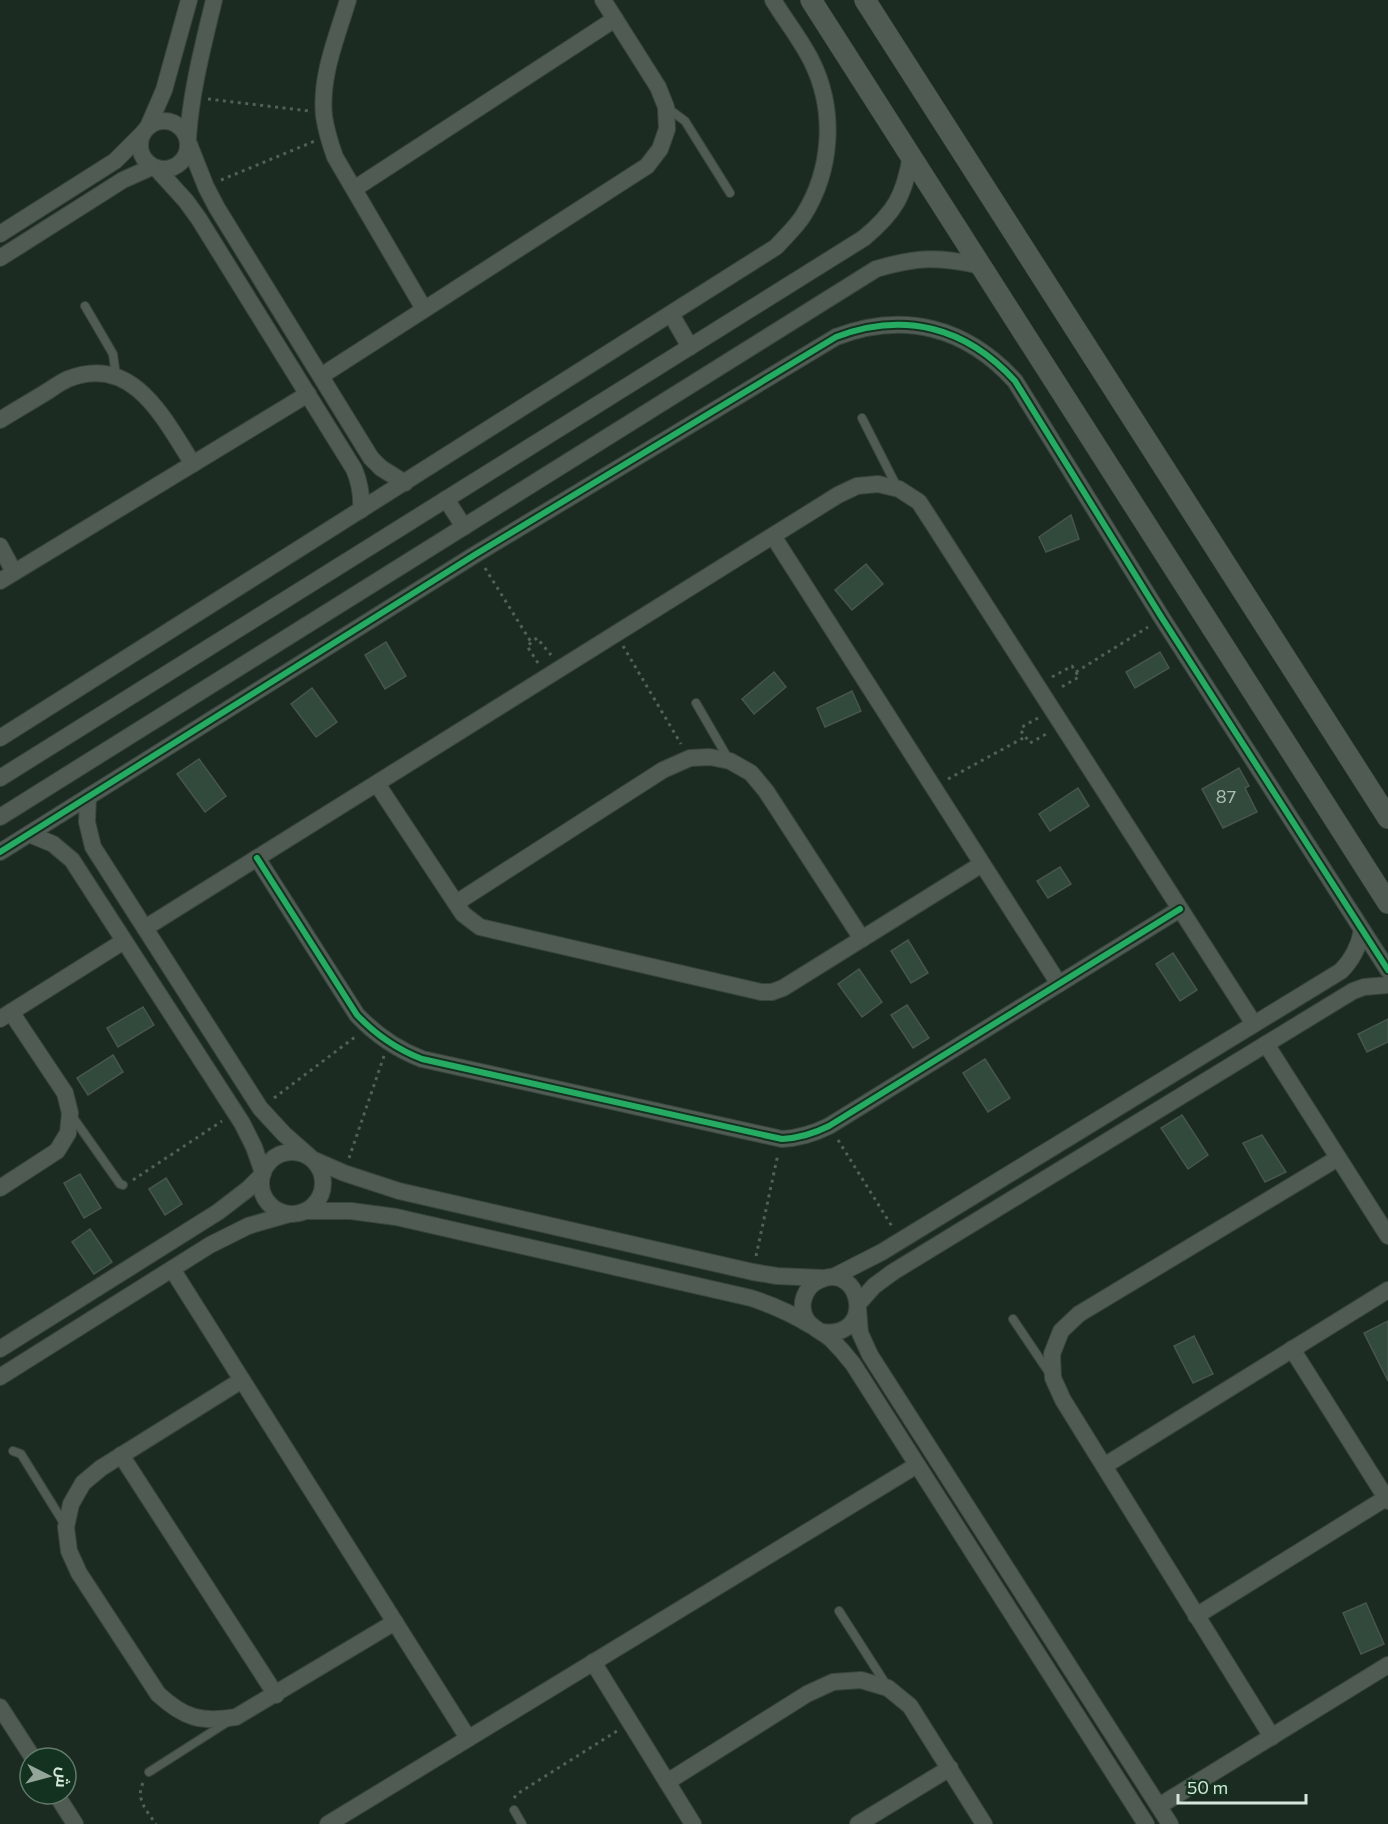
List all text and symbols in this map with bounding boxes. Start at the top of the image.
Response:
house number: 87 [1216,785,1236,807]
north arrow [18,1746,78,1806]
text: ش [52,1766,74,1789]
scale bar [1178,1767,1306,1805]
text: 50 m [1187,1776,1228,1798]

